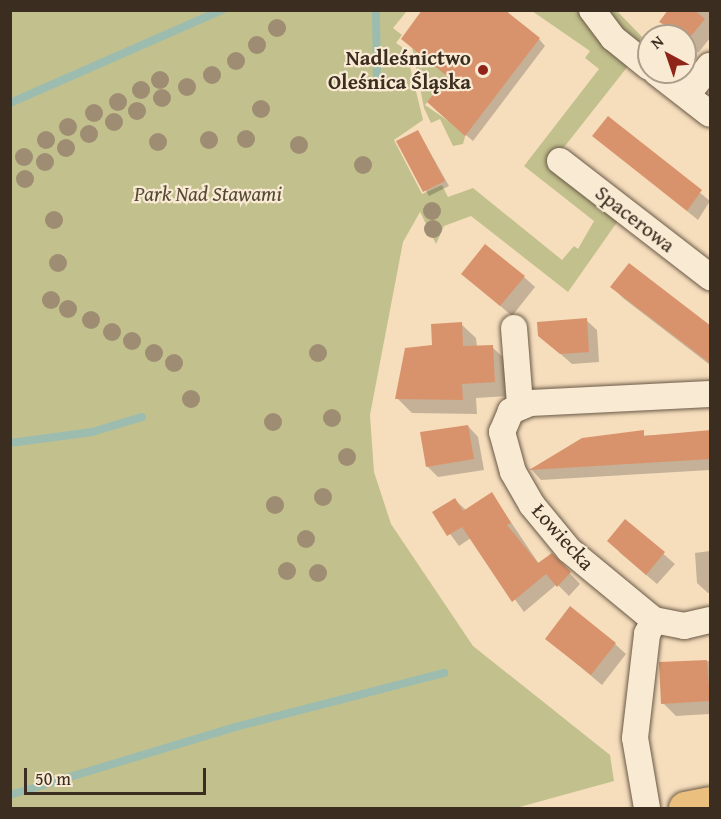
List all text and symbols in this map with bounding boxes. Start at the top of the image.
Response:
north arrow [637,24,697,84]
text: N [645,29,669,54]
place label: Nadleśnictwo Oleśnica Śląska [328,45,471,95]
marker: Nadleśnictwo Oleśnica Śląska [476,63,490,77]
street label: Spacerowa [590,180,680,258]
park label: Park Nad Stawami [134,181,282,207]
street label: Łowiecka [527,499,599,575]
scale bar [27,756,208,794]
text: 50 m [35,765,71,792]

